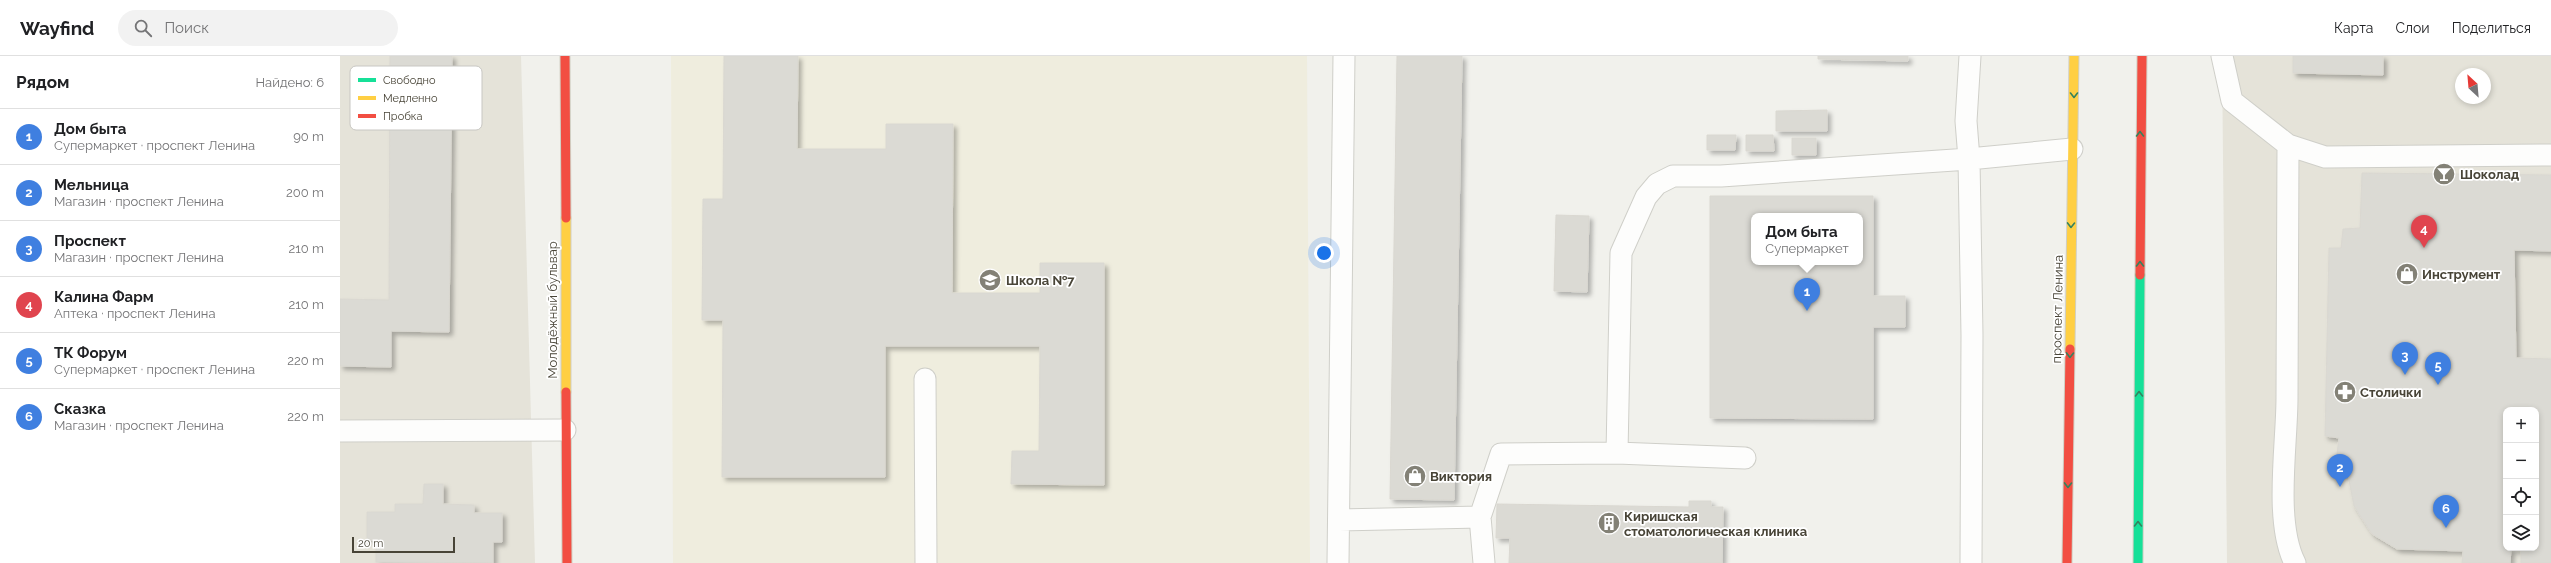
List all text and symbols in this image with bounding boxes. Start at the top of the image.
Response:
search box [118,10,398,46]
text: Wayfind [20,17,94,39]
icon: search [132,17,154,39]
text: Поиск [164,19,209,37]
text: Карта [2334,20,2373,36]
text: Слои [2395,20,2430,36]
text: Поделиться [2452,20,2531,36]
legend [350,66,482,130]
north arrow [2455,68,2491,104]
text: Рядом [16,72,69,92]
text: Свободно [383,74,436,87]
text: Найдено: 6 [256,75,324,90]
text: Медленно [383,92,438,105]
one-way arrow [2070,92,2078,98]
text: Пробка [383,110,423,123]
text: Дом быта [54,120,126,138]
text: 1 [26,129,32,144]
text: 90 m [293,129,324,144]
one-way arrow [2136,131,2144,137]
text: Супермаркет · проспект Ленина [54,138,255,153]
bar icon: Шоколад [2431,161,2457,187]
place label: Шоколад [2460,167,2519,182]
text: Мельница [54,176,129,194]
text: 2 [25,185,33,200]
text: 200 m [286,185,324,200]
text: Магазин · проспект Ленина [54,194,224,209]
popup [1751,213,1863,265]
pin: 4 [2411,215,2437,248]
one-way arrow [2067,222,2075,228]
text: Дом быта [1765,223,1838,241]
text: Проспект [54,232,126,250]
text: 3 [25,241,33,256]
text: 210 m [288,241,324,256]
street label: Молодёжный бульвар [545,241,560,379]
text: Супермаркет [1765,241,1849,256]
your location [1314,243,1334,263]
text: Магазин · проспект Ленина [54,250,224,265]
street label: проспект Ленина [2049,255,2066,363]
one-way arrow [2136,261,2144,267]
shop icon: Инструмент [2394,261,2420,287]
school or university icon: Школа №7 [977,267,1003,293]
place label: Инструмент [2422,267,2501,282]
place label: Школа №7 [1006,273,1075,288]
pin: 1 [1794,278,1820,311]
text: Калина Фарм [54,288,154,306]
text: 4 [25,297,33,312]
text: 210 m [288,297,324,312]
text: Аптека · проспект Ленина [54,306,216,321]
pin: 3 [2392,342,2418,375]
text: ТК Форум [54,344,127,362]
one-way arrow [2065,352,2074,358]
pin: 5 [2425,352,2451,385]
text: 5 [25,353,33,368]
text: 220 m [287,353,324,368]
text: Супермаркет · проспект Ленина [54,362,255,377]
pharmacy icon: Столички [2332,379,2358,405]
place label: Столички [2360,385,2422,400]
one-way arrow [2135,391,2143,397]
text: Сказка [54,400,106,418]
map controls [2503,407,2539,551]
button: + [2503,407,2539,443]
text: 6 [25,409,33,424]
text: 220 m [287,409,324,424]
text: Магазин · проспект Ленина [54,418,224,433]
button: − [2503,443,2539,479]
pin: 2 [2327,454,2353,487]
shop icon: Виктория [1402,463,1428,489]
place label: Виктория [1430,469,1492,484]
button: locate [2503,479,2539,515]
one-way arrow [2064,482,2072,488]
pin: 6 [2433,495,2459,528]
place label: Киришская стоматологическая клиника [1624,509,1808,539]
building icon: Киришская стоматологическая клиника [1596,510,1622,536]
button: layers [2503,515,2539,551]
one-way arrow [2134,521,2142,527]
scale bar [352,535,455,554]
text: 20 m [358,537,383,550]

